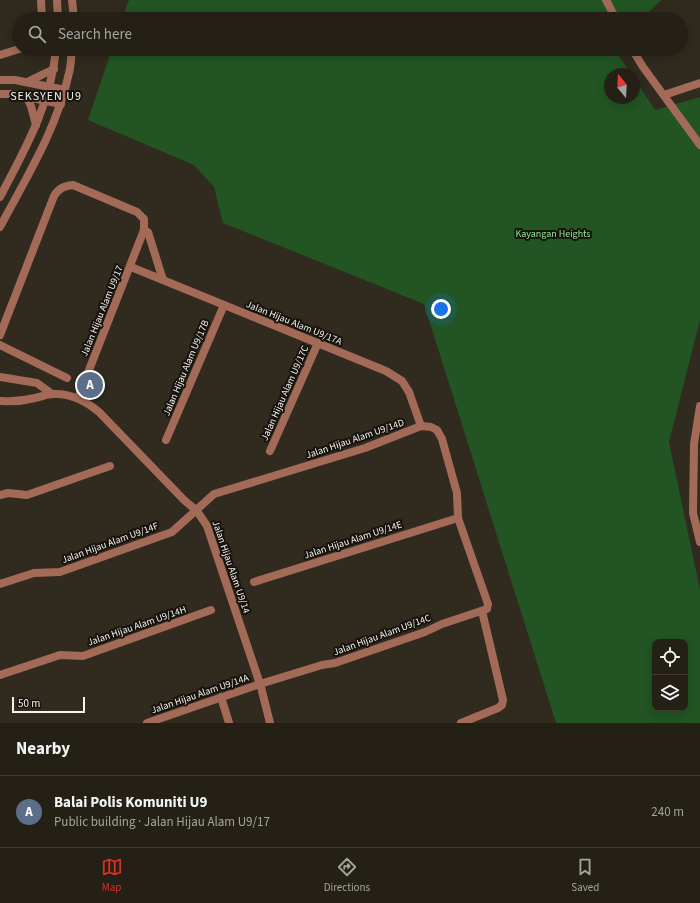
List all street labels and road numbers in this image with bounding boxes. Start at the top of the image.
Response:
street label: Jalan Hijau Alam U9/17 [77,263,127,359]
street label: Jalan Hijau Alam U9/17A [244,297,345,349]
street label: Jalan Hijau Alam U9/17B [159,318,213,418]
street label: Jalan Hijau Alam U9/17C [258,343,312,443]
street label: Jalan Hijau Alam U9/14D [304,416,406,462]
street label: Jalan Hijau Alam U9/14E [302,518,404,562]
street label: Jalan Hijau Alam U9/14F [60,519,160,567]
street label: Jalan Hijau Alam U9/14 [209,519,253,615]
street label: Jalan Hijau Alam U9/14H [86,603,188,649]
street label: Jalan Hijau Alam U9/14C [331,611,433,659]
street label: Jalan Hijau Alam U9/14A [149,671,251,717]

